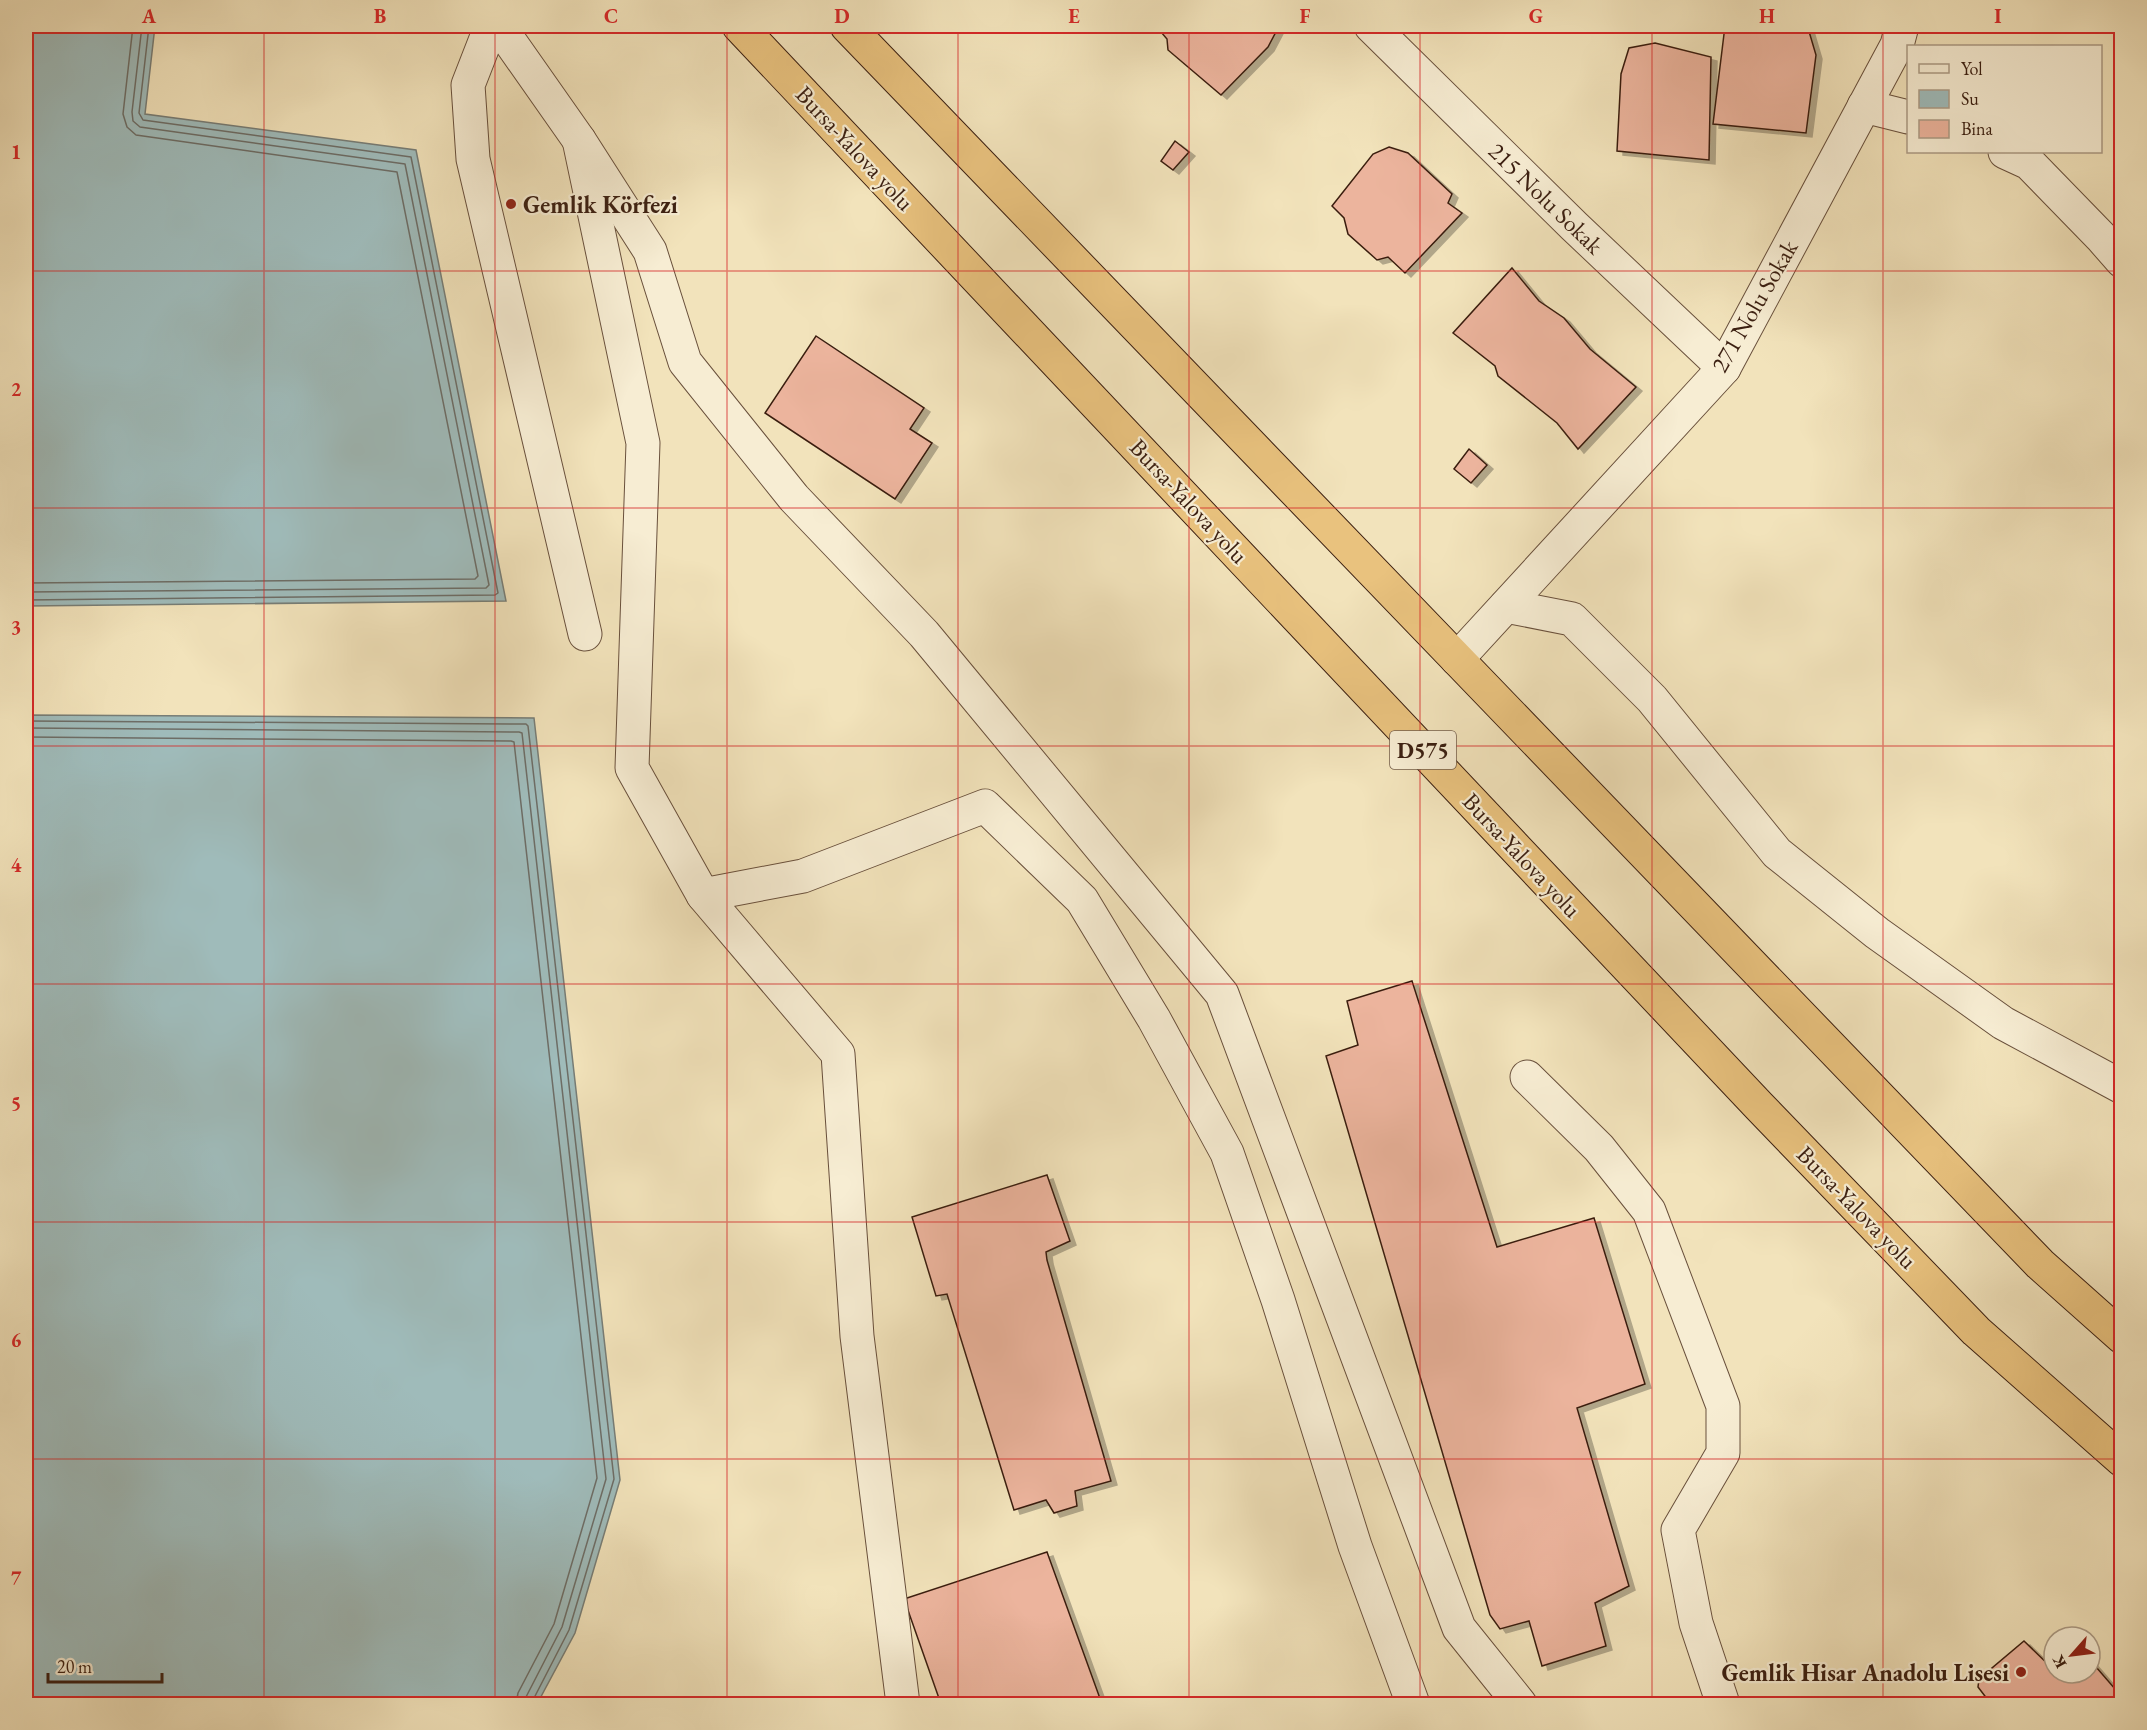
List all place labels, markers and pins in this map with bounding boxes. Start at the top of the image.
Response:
place label: Gemlik Körfezi [523,189,678,220]
marker: Gemlik Körfezi [504,197,518,211]
place label: Gemlik Hisar Anadolu Lisesi [1722,1657,2009,1688]
marker: Gemlik Hisar Anadolu Lisesi [2014,1665,2028,1679]

